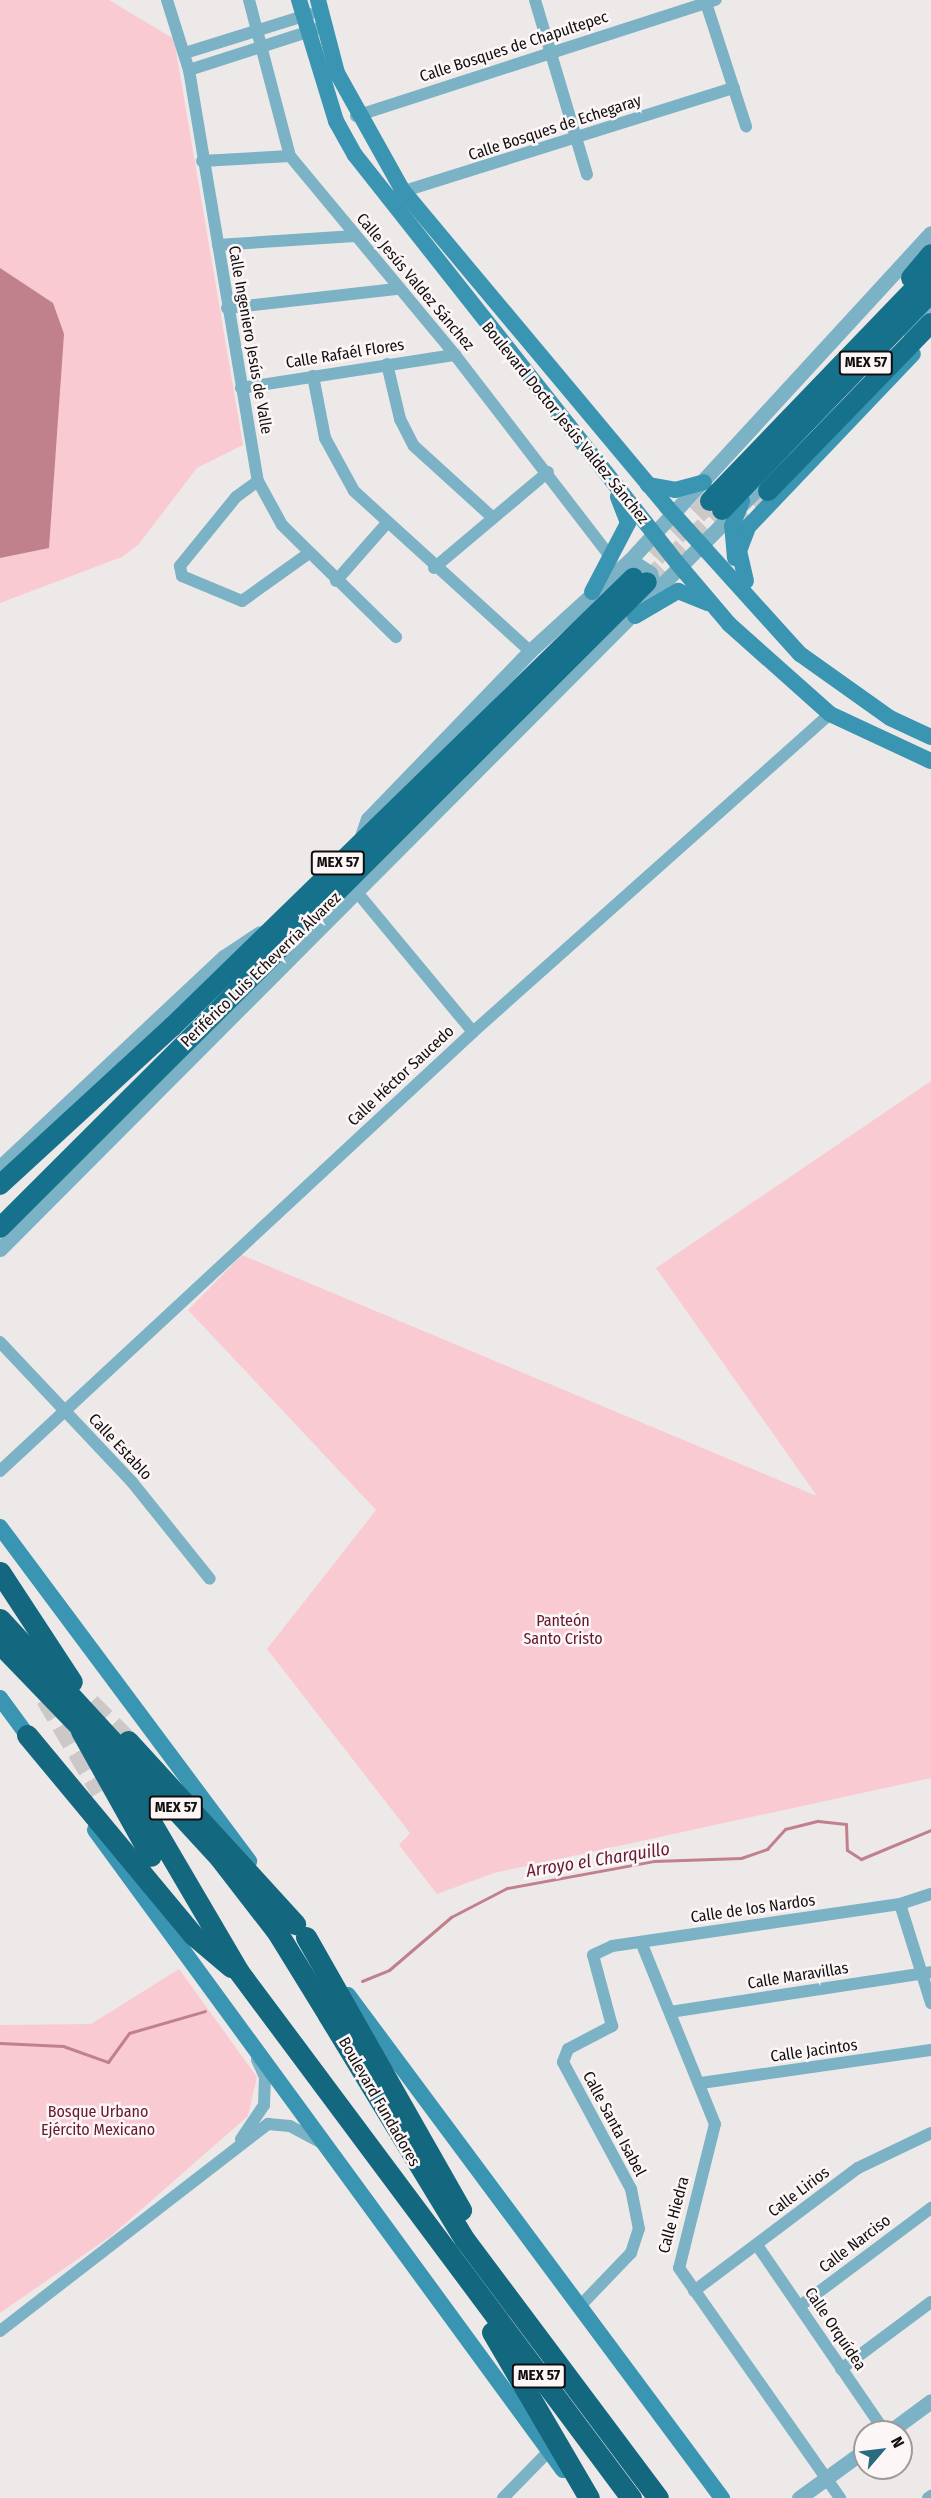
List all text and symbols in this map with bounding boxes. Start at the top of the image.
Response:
street label: Calle Bosques de Chapultepec [417,7,611,87]
street label: Calle Bosques de Echegaray [466,91,644,165]
street label: Calle Jesús Valdez Sánchez [352,210,478,354]
street label: Calle Ingeniero Jesús de Valle [224,244,276,436]
street label: Boulevard Doctor Jesús Valdez Sánchez [477,318,653,528]
street label: Calle Rafaél Flores [284,335,406,373]
road number: MEX 57 [838,351,894,375]
road number: MEX 57 [310,851,366,875]
street label: Periférico Luis Echeverría Álvarez [177,889,345,1051]
street label: Calle Héctor Saucedo [344,1022,458,1130]
street label: Calle Establo [84,1410,156,1484]
park label: Panteón Santo Cristo [523,1611,603,1649]
road number: MEX 57 [148,1796,204,1820]
water label: Arroyo el Charquillo [525,1838,671,1882]
street label: Calle de los Nardos [689,1891,817,1927]
street label: Calle Maravillas [746,1959,850,1993]
street label: Boulevard Fundadores [334,2034,424,2170]
street label: Calle Jacintos [769,2035,859,2067]
street label: Calle Santa Isabel [578,2068,650,2180]
park label: Bosque Urbano Ejército Mexicano [41,2102,155,2140]
street label: Calle Lirios [765,2163,833,2221]
street label: Calle Hiedra [655,2174,693,2256]
street label: Calle Narciso [815,2211,895,2277]
street label: Calle Orquídea [800,2284,870,2374]
road number: MEX 57 [510,2364,568,2388]
north arrow [853,2420,913,2480]
text: N [887,2434,908,2451]

